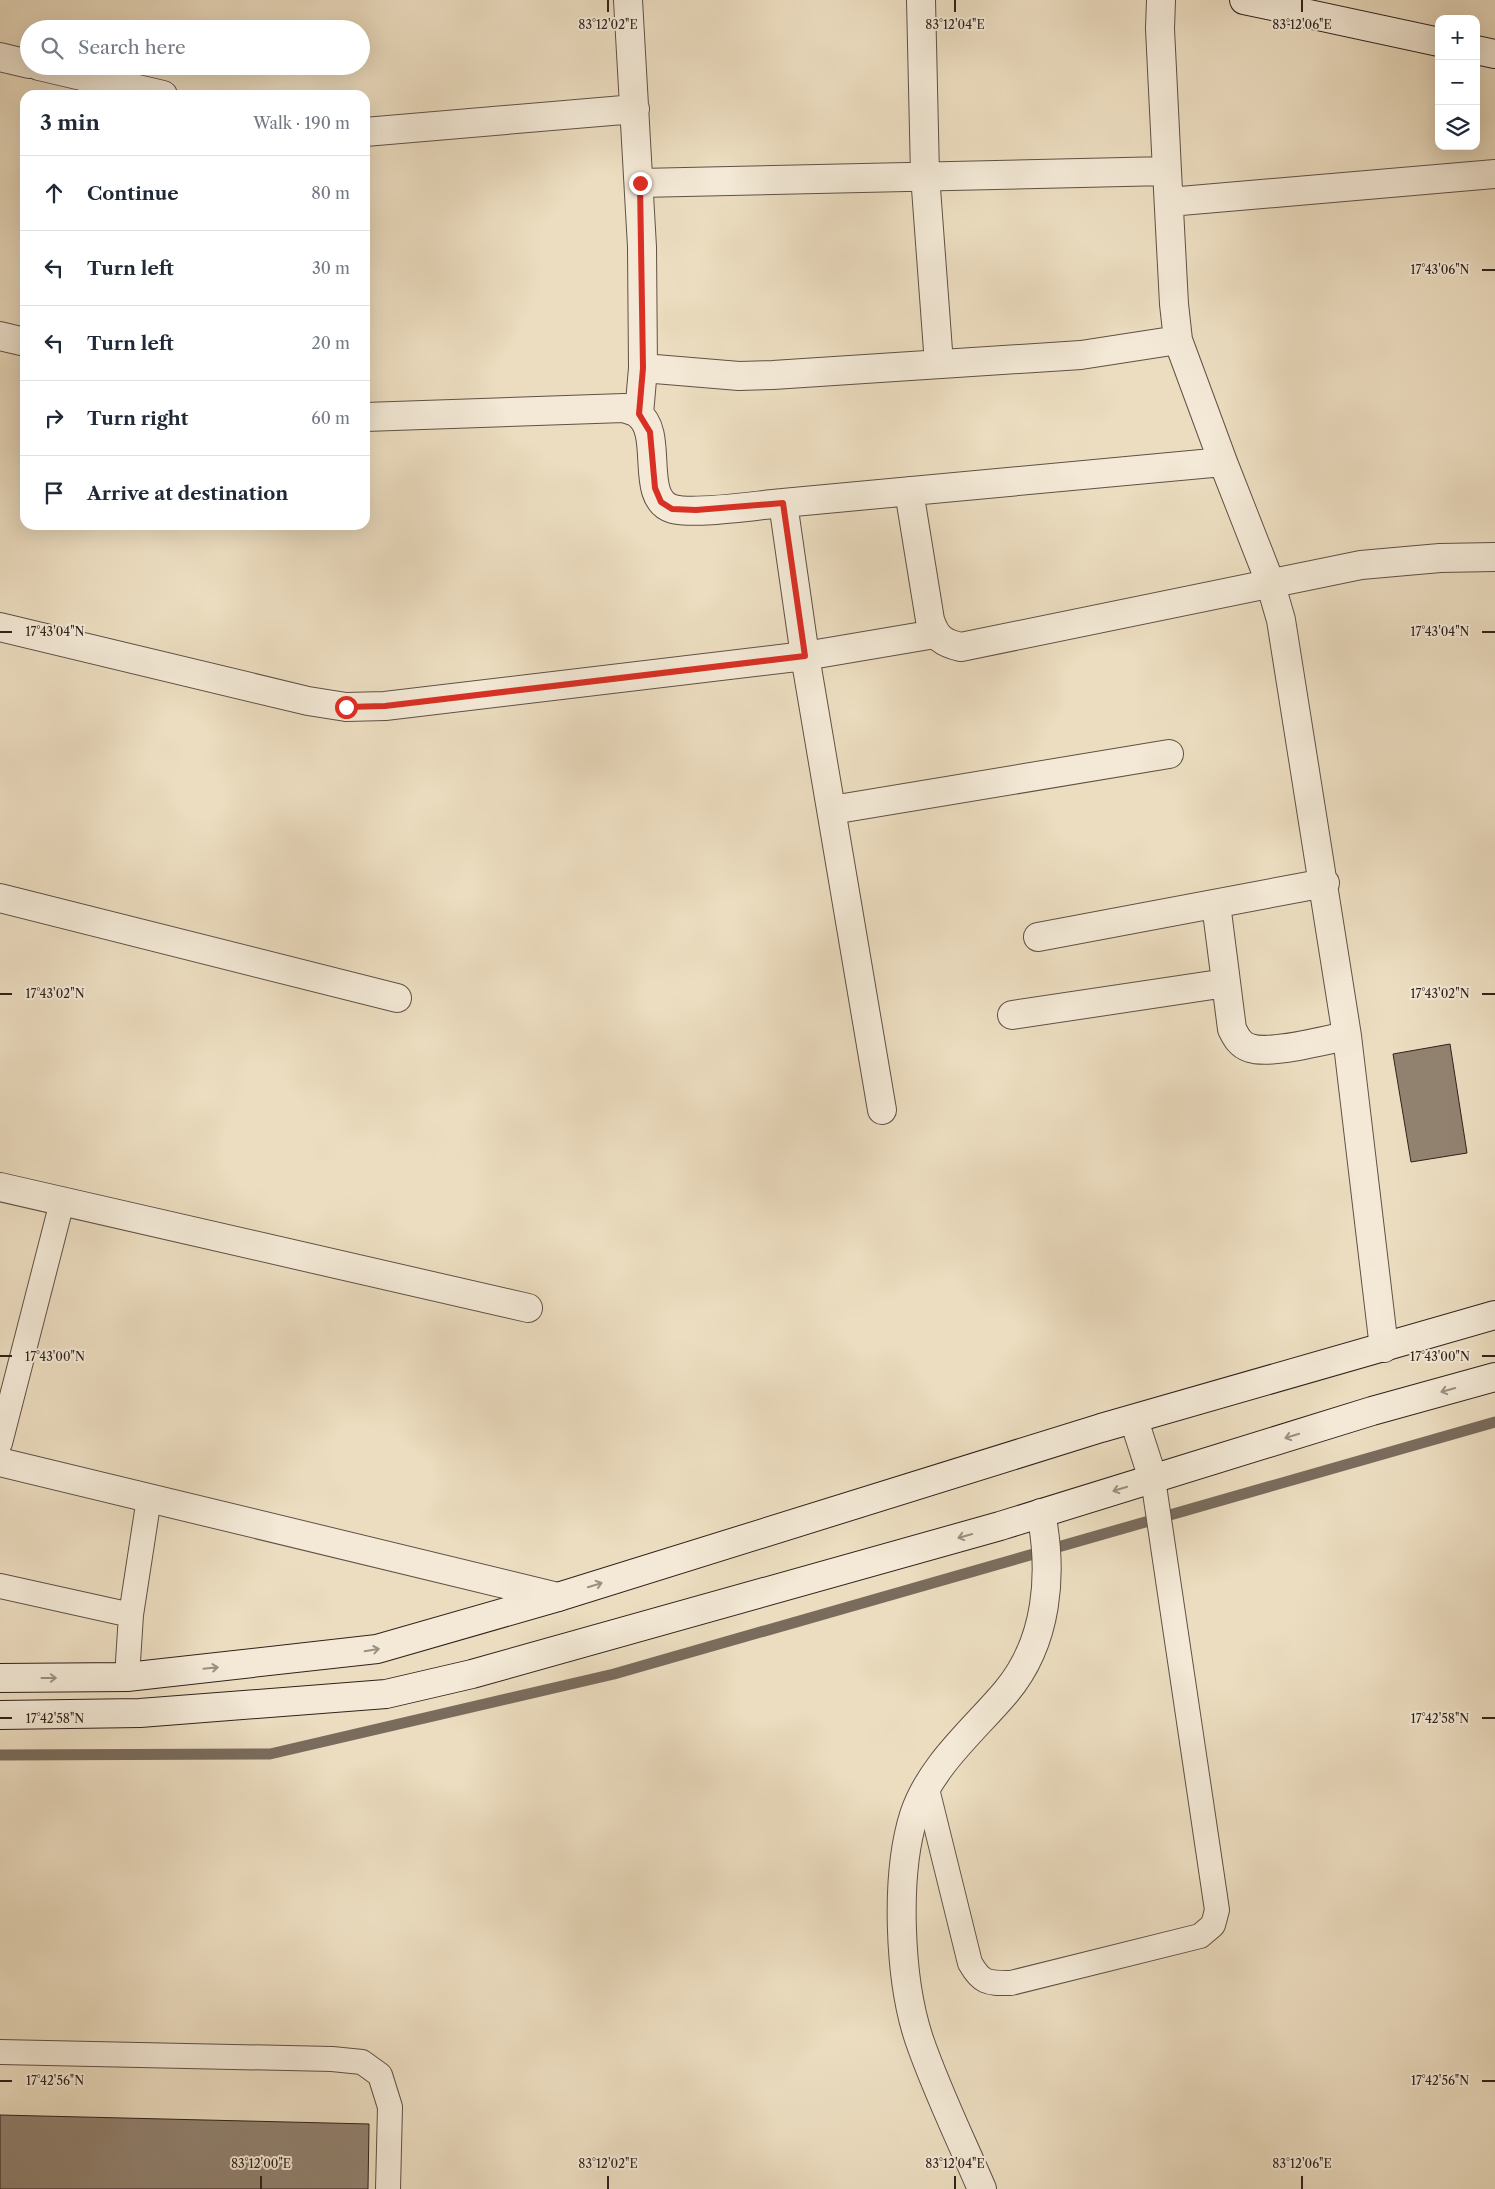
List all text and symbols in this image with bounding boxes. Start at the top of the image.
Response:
map controls [1435,15,1480,150]
button: + [1435,15,1480,60]
text: 83°12'02"E [578,17,638,32]
text: 83°12'04"E [925,17,985,32]
text: 83°12'06"E [1272,17,1332,32]
search box [20,20,370,75]
icon: search [38,34,66,62]
text: Search here [78,36,186,59]
button: − [1435,60,1480,105]
button: layers [1435,105,1480,150]
text: 3 min [40,110,100,135]
text: Walk · 190 m [253,113,350,133]
route end [629,172,652,195]
icon: ahead [40,179,68,207]
text: Continue [87,182,179,205]
text: 80 m [311,183,350,203]
icon: left [40,254,68,282]
text: Turn left [87,257,174,280]
text: 30 m [312,258,350,278]
text: 17°43'06"N [1410,262,1470,277]
icon: left [40,329,68,357]
text: Turn left [87,332,174,355]
text: 20 m [311,333,350,353]
icon: right [40,404,68,432]
text: Turn right [87,407,188,430]
text: 60 m [311,408,350,428]
icon: arrive [40,479,68,507]
text: Arrive at destination [87,482,288,505]
text: 17°43'04"N [25,624,85,639]
text: 17°43'04"N [1410,624,1470,639]
route start [335,696,358,719]
text: 17°43'02"N [25,986,85,1001]
text: 17°43'02"N [1410,986,1470,1001]
text: 17°43'00"N [25,1349,85,1364]
text: 17°43'00"N [1410,1349,1470,1364]
one-way arrow [1441,1386,1457,1395]
one-way arrow [1285,1431,1301,1441]
one-way arrow [1113,1484,1129,1494]
one-way arrow [957,1532,973,1542]
one-way arrow [587,1580,603,1589]
one-way arrow [364,1644,380,1654]
one-way arrow [202,1663,218,1673]
one-way arrow [40,1673,56,1683]
text: 17°42'58"N [26,1711,84,1726]
text: 17°42'58"N [1411,1711,1469,1726]
text: 17°42'56"N [26,2073,84,2088]
text: 17°42'56"N [1411,2073,1469,2088]
text: 83°12'00"E [231,2156,291,2171]
text: 83°12'02"E [578,2156,638,2171]
text: 83°12'04"E [925,2156,985,2171]
text: 83°12'06"E [1272,2156,1332,2171]

